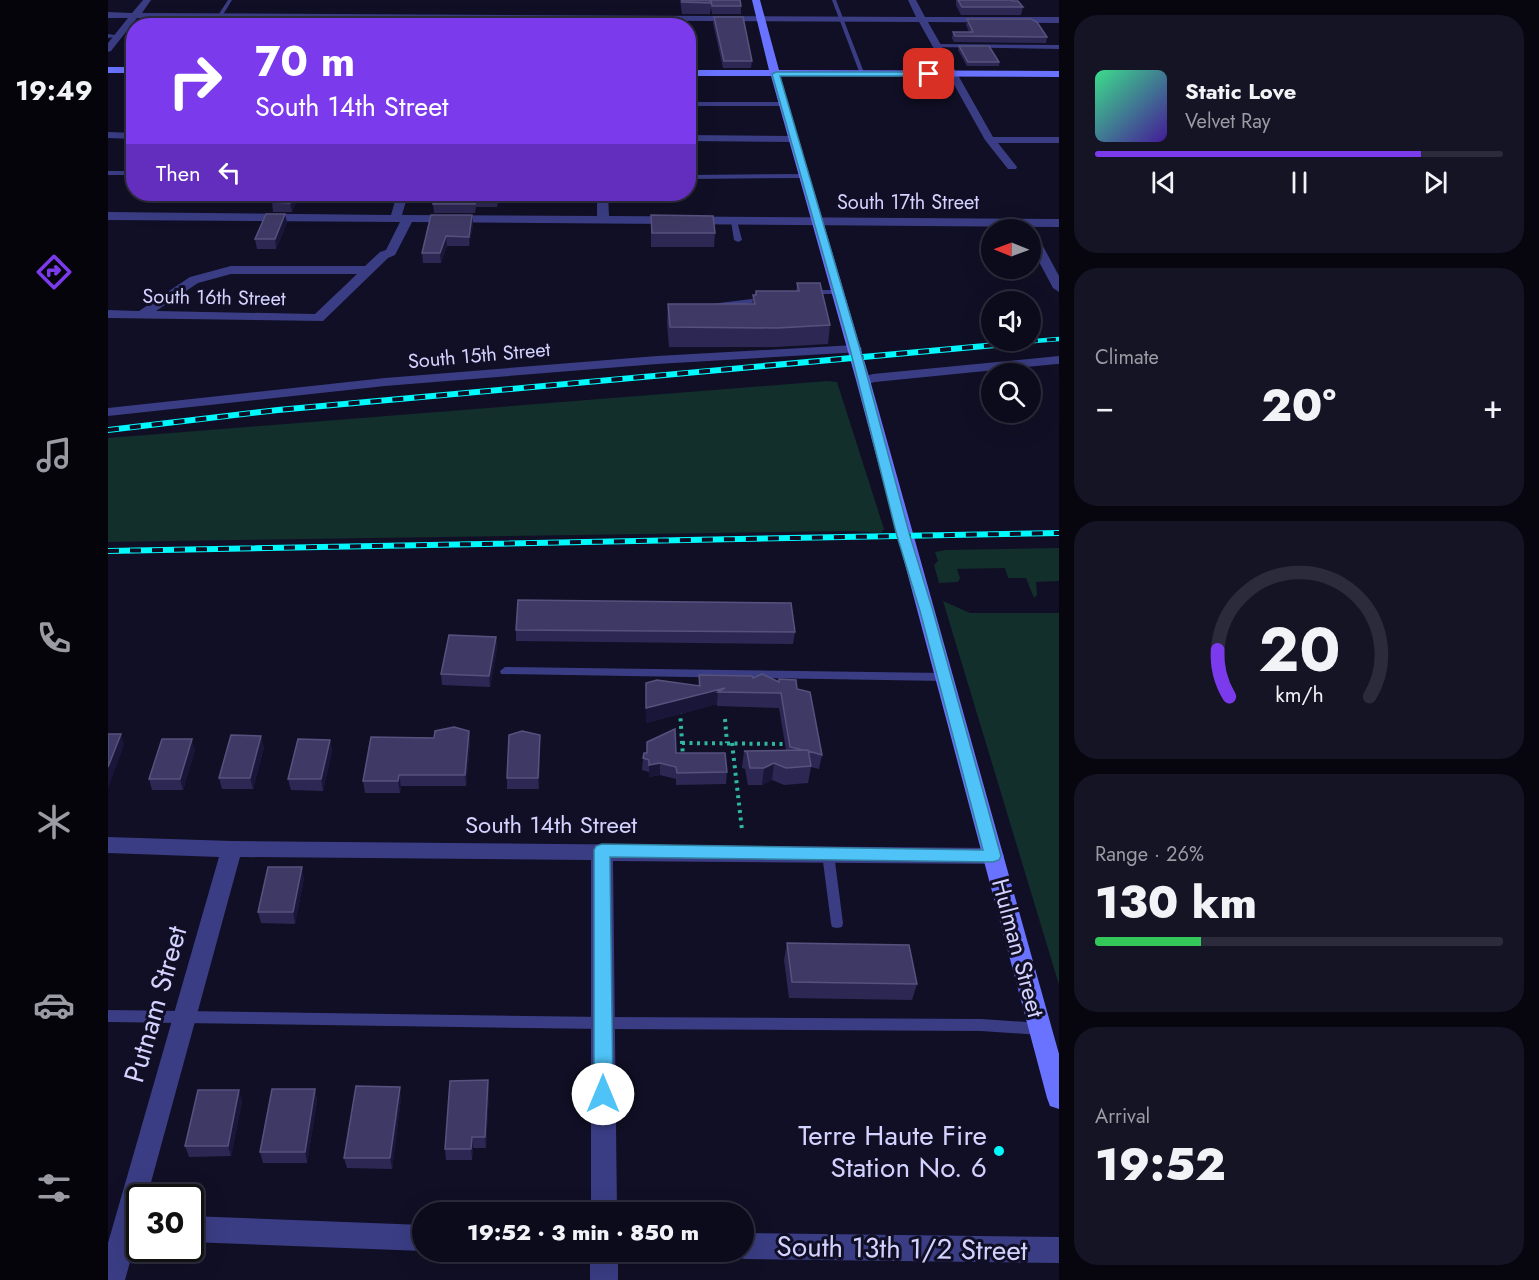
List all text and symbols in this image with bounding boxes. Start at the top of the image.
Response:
text: 70 m [255,31,355,92]
icon: right [156,42,234,120]
pin [903,48,954,99]
icon: arrive [912,57,945,90]
text: 19:49 [15,71,93,110]
text: Static Love [1185,75,1296,107]
text: South 14th Street [255,87,449,126]
text: Velvet Ray [1185,107,1271,136]
icon: left [213,156,246,189]
text: Then [156,157,201,189]
icon: previous [1147,166,1180,199]
icon: pause [1283,166,1316,199]
icon: next [1419,166,1452,199]
street label: South 17th Street [837,188,979,217]
north arrow [981,219,1041,279]
map controls [981,219,1041,423]
icon: directions [33,251,75,293]
street label: South 16th Street [142,282,286,313]
button: sound [981,291,1041,351]
street label: South 15th Street [407,335,552,376]
text: Climate [1095,343,1159,372]
button: search [981,363,1041,423]
text: 20° [1261,373,1336,438]
text: − [1095,383,1114,430]
text: + [1483,383,1503,430]
icon: music [33,434,75,476]
text: 20 [1258,604,1340,694]
icon: phone [33,617,75,659]
text: km/h [1275,679,1323,710]
icon: climate [33,801,75,843]
street label: South 14th Street [465,807,637,842]
text: Range · 26% [1095,840,1204,869]
text: 130 km [1095,870,1257,935]
street label: Hulman Street [983,874,1054,1022]
street label: Putnam Street [114,921,198,1087]
icon: car [33,984,75,1026]
position arrow [571,1062,635,1126]
text: Arrival [1095,1102,1150,1131]
place label: Terre Haute Fire Station No. 6 [798,1115,987,1188]
text: 19:52 [1095,1132,1226,1197]
marker: Terre Haute Fire Station No. 6 [992,1144,1006,1158]
icon: filters [33,1167,75,1209]
speed limit sign: 30 [126,1184,204,1262]
text: 19:52 · 3 min · 850 m [467,1216,699,1248]
street label: South 13th 1/2 Street [776,1226,1028,1271]

